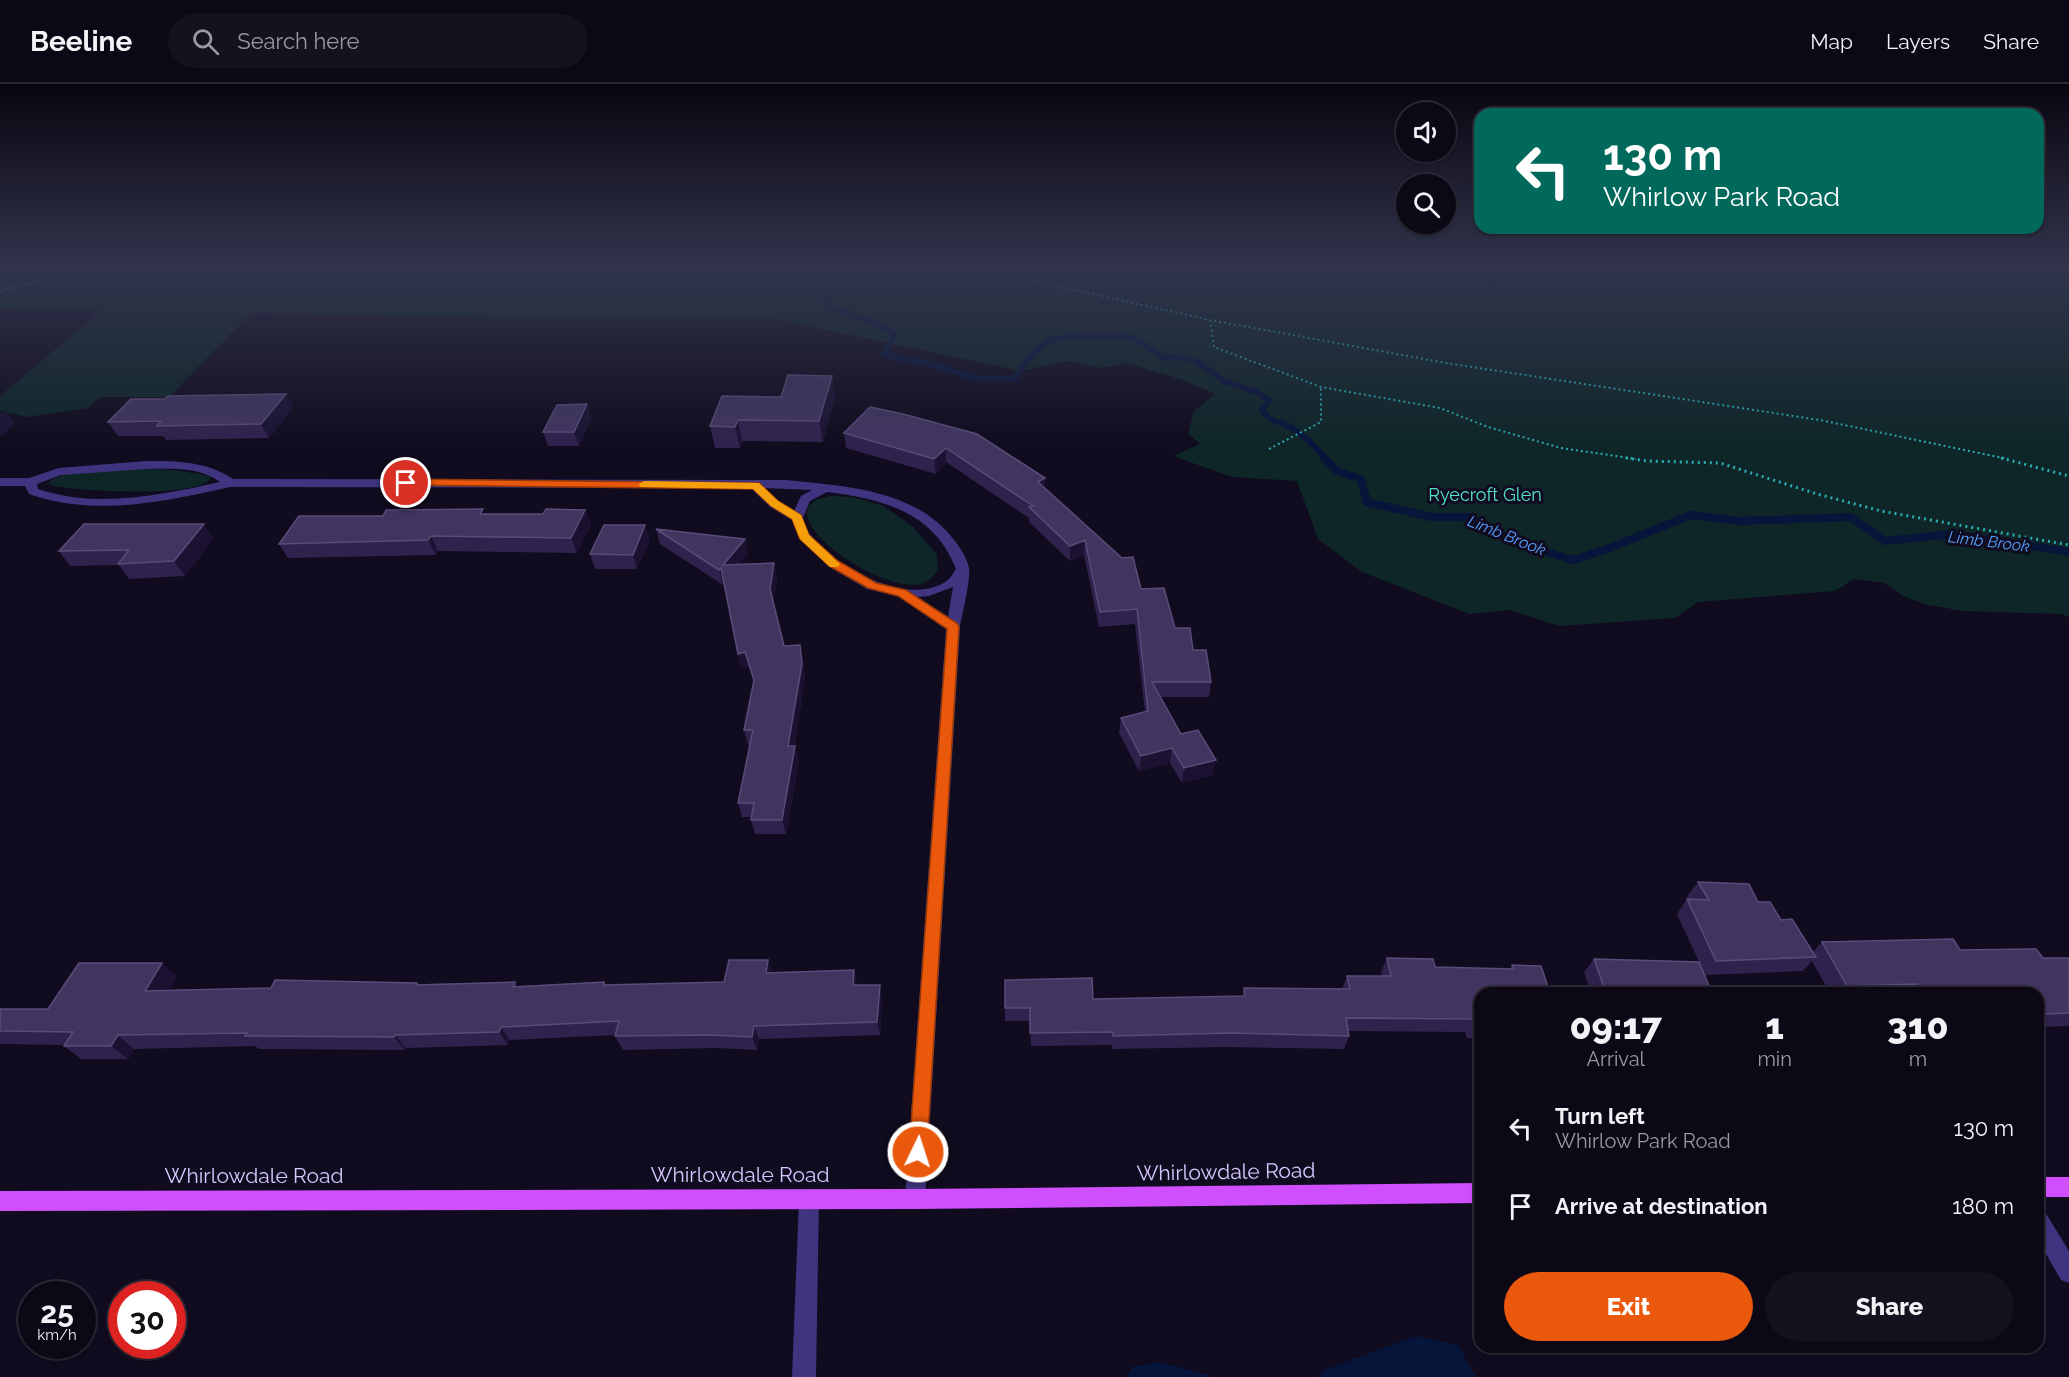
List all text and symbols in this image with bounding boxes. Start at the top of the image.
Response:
search box [168,14,588,68]
text: Beeline [30,25,132,58]
icon: search [189,25,222,58]
text: Search here [237,28,359,54]
text: Map [1810,29,1853,54]
text: Layers [1886,29,1950,54]
text: Share [1983,29,2039,54]
map controls [1396,102,1456,234]
button: sound [1396,102,1456,162]
text: 130 m [1603,131,1722,180]
icon: left [1504,132,1582,210]
button: search [1396,174,1456,234]
text: Whirlow Park Road [1603,181,1840,212]
pin [380,457,431,508]
icon: arrive [389,466,422,499]
park label: Ryecroft Glen [1428,484,1542,505]
water label: Limb Brook [1465,511,1549,560]
water label: Limb Brook [1947,527,2031,556]
text: 09:17 [1569,1005,1662,1047]
text: 1 [1765,1005,1784,1047]
text: 310 [1887,1005,1949,1047]
text: Arrival [1586,1047,1645,1071]
text: min [1757,1047,1792,1071]
text: m [1909,1047,1927,1071]
text: Turn left [1555,1103,1645,1129]
icon: left [1504,1112,1537,1145]
text: 130 m [1954,1115,2014,1141]
position arrow [886,1120,950,1184]
text: Whirlow Park Road [1555,1129,1731,1153]
street label: Whirlowdale Road [1136,1157,1316,1186]
street label: Whirlowdale Road [651,1162,829,1187]
street label: Whirlowdale Road [165,1163,343,1188]
icon: arrive [1504,1190,1537,1223]
text: Arrive at destination [1555,1193,1768,1219]
text: 180 m [1952,1193,2014,1219]
button: Exit [1504,1272,1753,1341]
button: Share [1765,1272,2014,1341]
speed limit sign: 30 [108,1281,186,1359]
text: 25 [40,1295,74,1330]
text: km/h [37,1326,77,1344]

